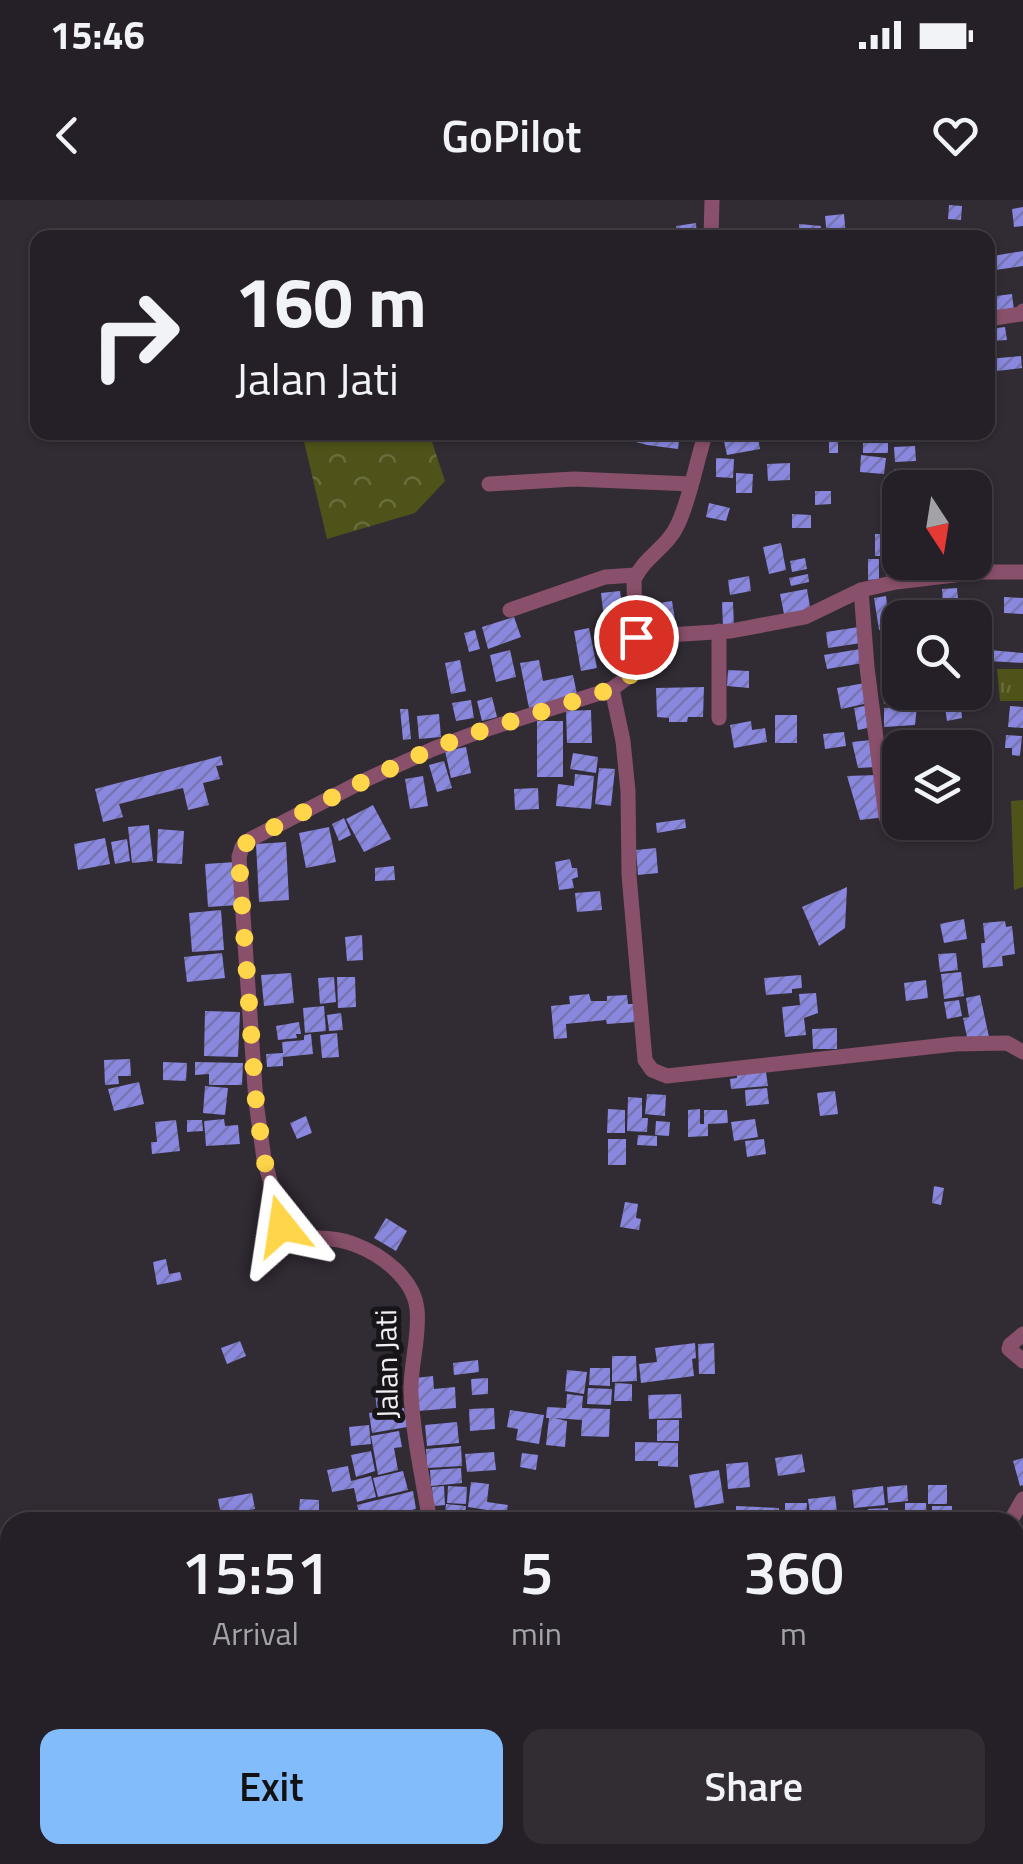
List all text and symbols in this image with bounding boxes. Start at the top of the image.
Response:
text: 15:46 [50,6,145,64]
text: GoPilot [442,101,581,169]
icon: back [40,108,95,163]
icon: heart [928,108,983,163]
text: 160 m [235,248,427,354]
icon: right [70,270,200,400]
text: Jalan Jati [235,344,399,412]
north arrow [882,470,992,580]
map controls [882,470,992,840]
pin [594,595,679,680]
button: search [882,600,992,710]
icon: arrive [609,610,664,665]
button: layers [882,730,992,840]
position arrow [230,1174,334,1278]
street label: Jalan Jati [362,1309,410,1419]
text: 15:51 [181,1526,330,1617]
text: 5 [520,1526,553,1617]
text: 360 [743,1526,844,1617]
text: Arrival [212,1609,299,1657]
text: min [511,1609,562,1657]
text: m [780,1609,807,1657]
button: Exit [40,1729,503,1844]
button: Share [523,1729,985,1844]

